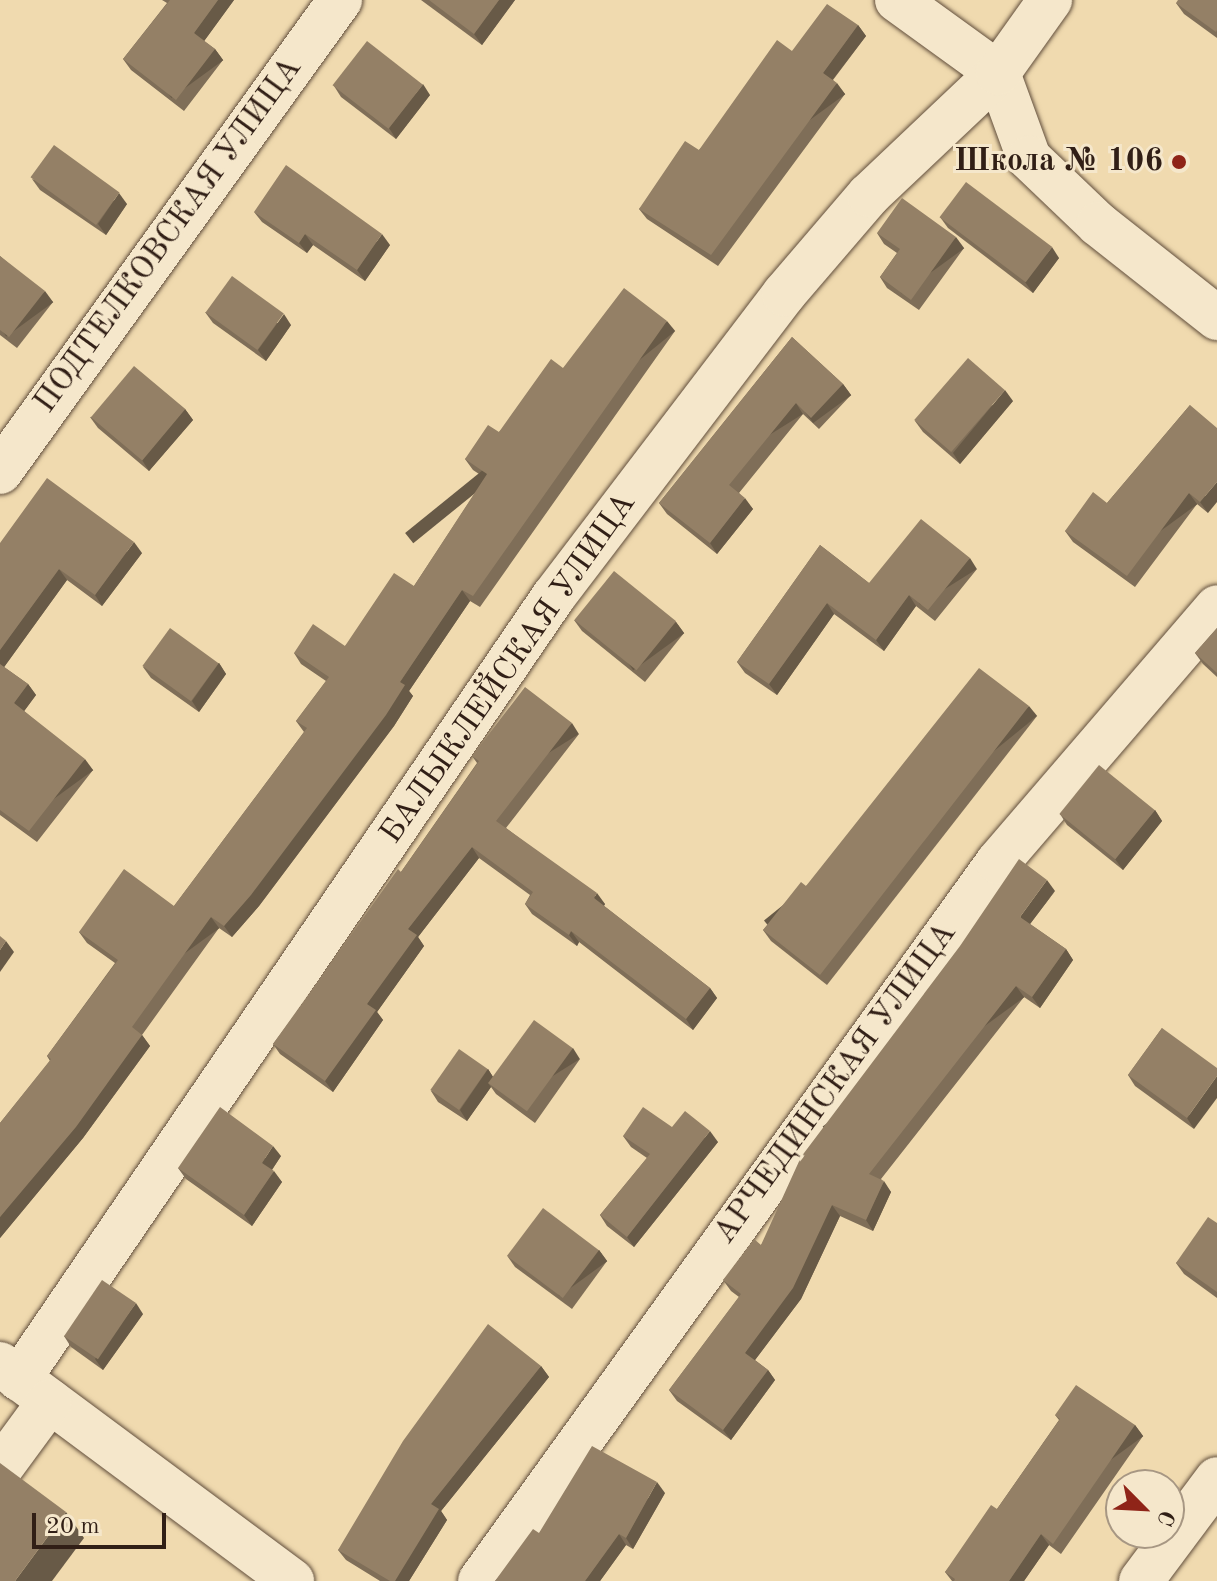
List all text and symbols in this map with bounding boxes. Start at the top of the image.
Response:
street label: ПОДТЕЛКОВСКАЯ УЛИЦА [27,51,311,421]
place label: Школа № 106 [954,143,1163,181]
marker: Школа № 106 [1170,153,1188,171]
street label: БАЛЫКЛЕЙСКАЯ УЛИЦА [373,486,645,852]
street label: АРЧЕДИНСКАЯ УЛИЦА [706,916,966,1252]
north arrow [1105,1469,1185,1549]
scale bar [36,1497,170,1547]
text: С [1152,1507,1178,1529]
text: 20 m [46,1515,100,1539]

